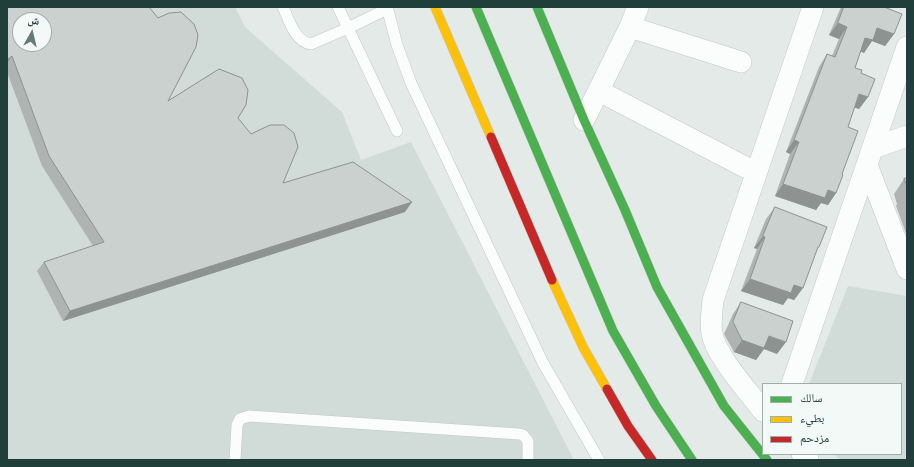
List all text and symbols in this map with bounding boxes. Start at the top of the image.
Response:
north arrow [12,12,52,52]
text: ش [27,13,40,28]
legend [762,383,902,455]
text: سالك [800,391,822,405]
text: بطيء [800,411,824,425]
text: مزدحم [800,431,829,445]

